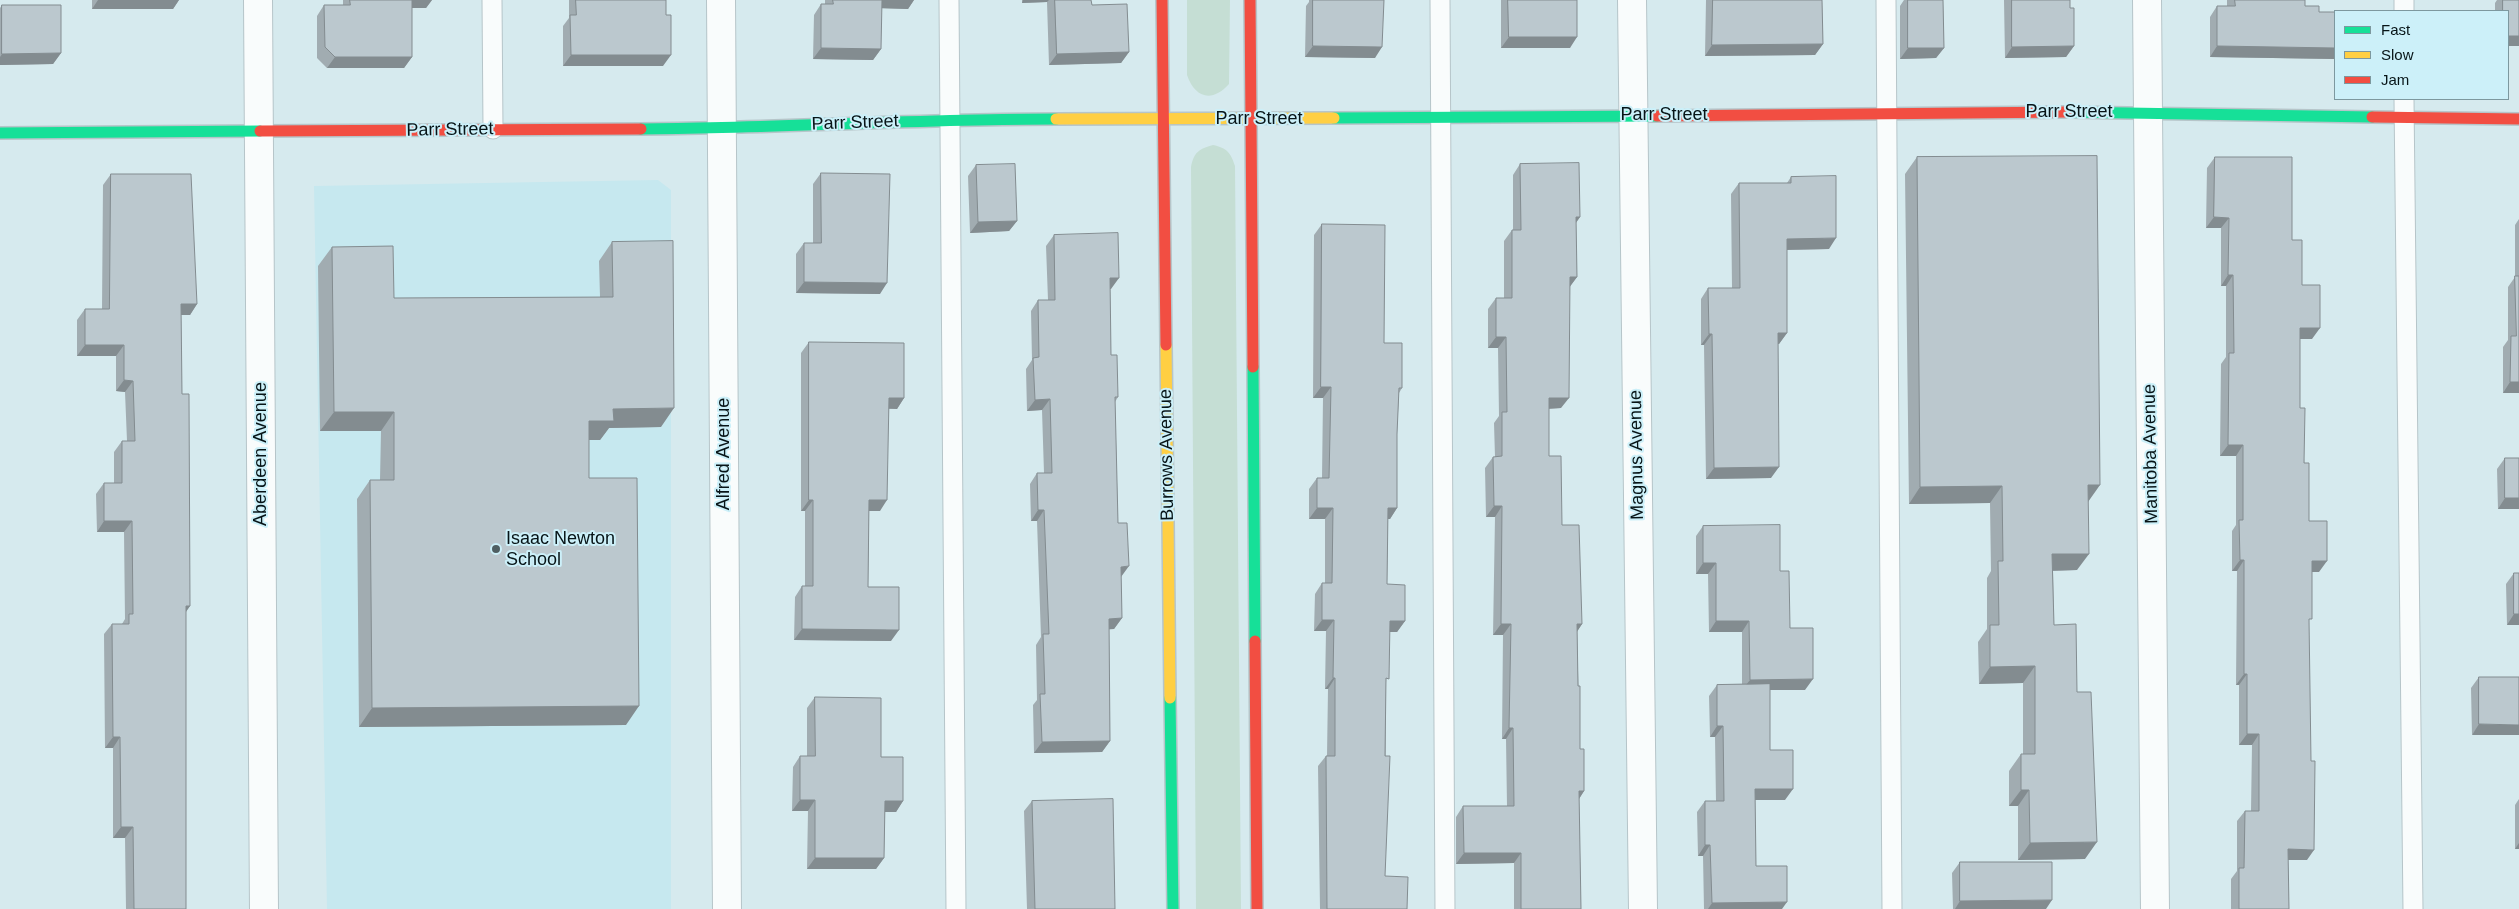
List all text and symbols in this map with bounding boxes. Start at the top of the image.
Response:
legend [2334,10,2509,100]
text: Fast [2381,21,2410,38]
text: Slow [2381,46,2414,63]
text: Jam [2381,71,2409,88]
street label: Parr Street [2025,101,2113,123]
street label: Parr Street [1620,104,1708,126]
street label: Parr Street [1215,108,1303,130]
street label: Parr Street [811,111,899,135]
street label: Parr Street [406,118,494,142]
street label: Aberdeen Avenue [250,382,272,526]
street label: Manitoba Avenue [2139,384,2163,524]
street label: Burrows Avenue [1155,389,1179,521]
street label: Magnus Avenue [1625,390,1649,520]
street label: Alfred Avenue [713,398,735,510]
place label: Isaac Newton School [506,528,615,570]
marker: Isaac Newton School [490,543,502,555]

